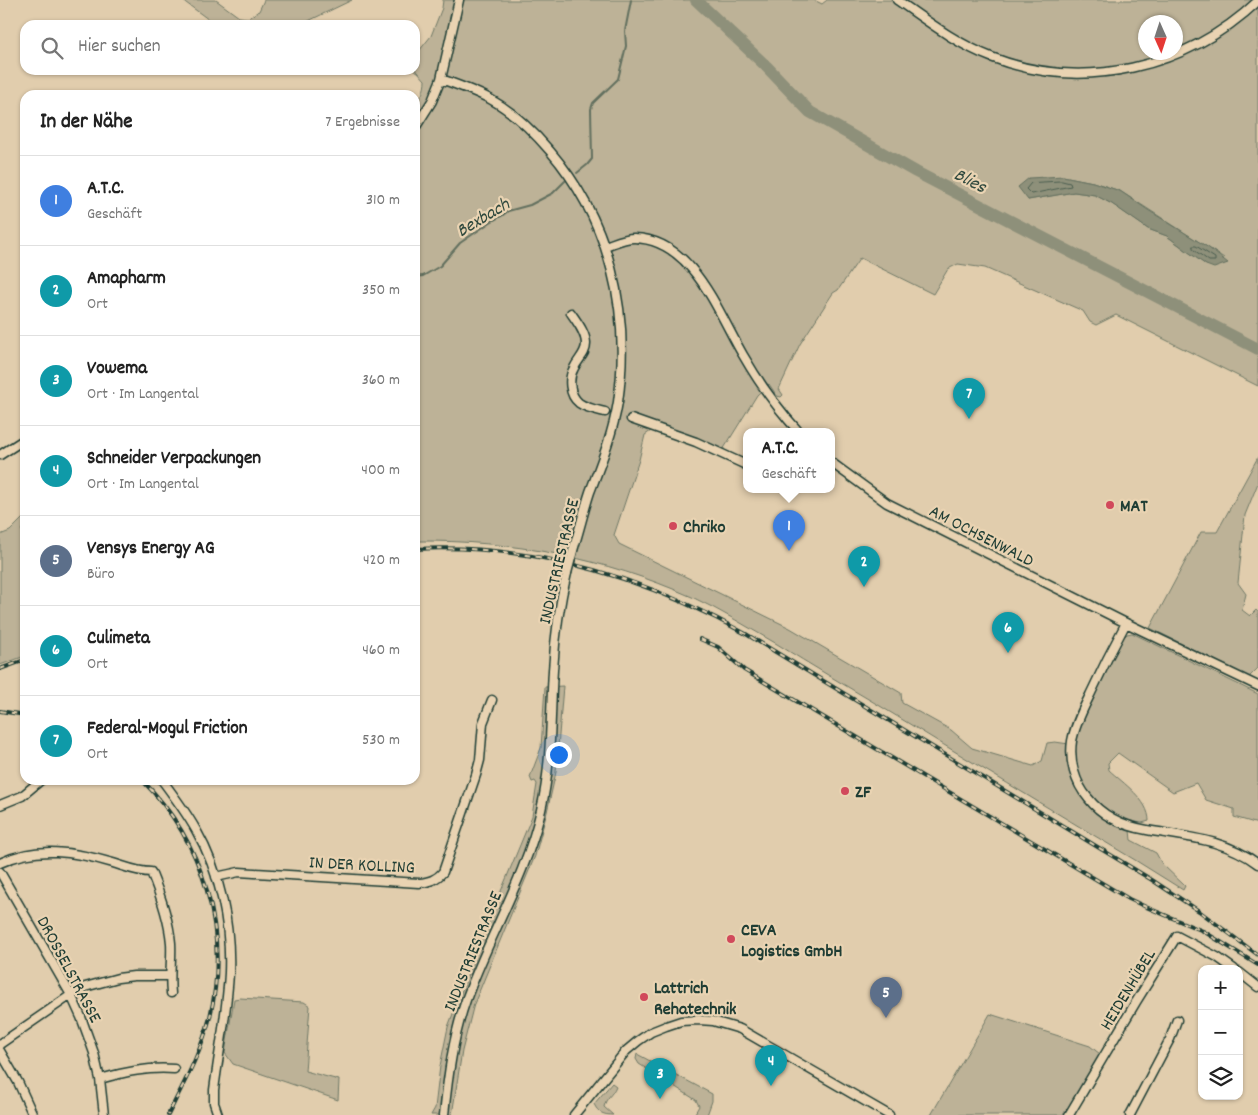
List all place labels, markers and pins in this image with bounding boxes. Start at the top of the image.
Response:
pin: 7 [953,378,985,419]
place label: MAT [1120,495,1148,520]
marker: MAT [1104,499,1116,511]
pin: 1 [773,510,805,551]
place label: Chriko [683,516,726,541]
marker: Chriko [667,520,679,532]
pin: 2 [848,546,880,587]
pin: 6 [992,612,1024,653]
place label: ZF [855,781,872,806]
marker: ZF [839,785,851,797]
place label: CEVA Logistics GmbH [741,919,842,965]
marker: CEVA Logistics GmbH [725,933,737,945]
place label: Lattrich Rehatechnik [654,977,737,1023]
pin: 5 [870,977,902,1018]
marker: Lattrich Rehatechnik [638,991,650,1003]
pin: 4 [755,1045,787,1086]
pin: 3 [644,1058,676,1099]

